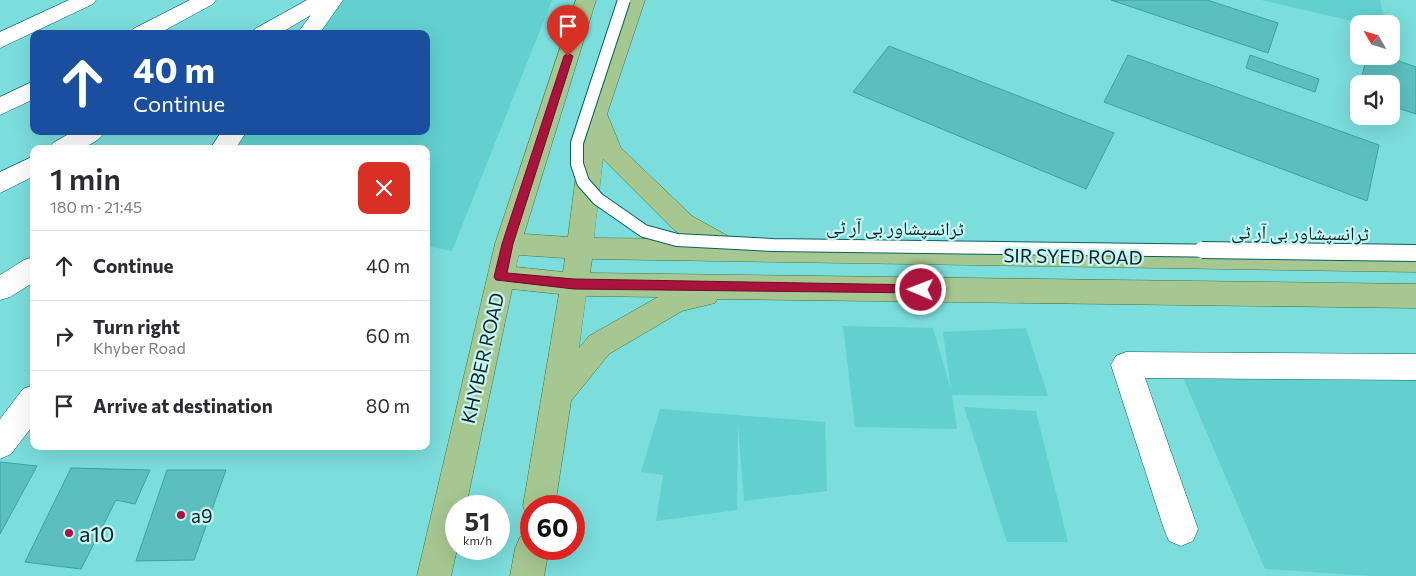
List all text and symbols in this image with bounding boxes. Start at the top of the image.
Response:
pin [547,5,589,56]
icon: arrive [554,12,582,40]
north arrow [1350,15,1400,65]
map controls [1350,15,1400,125]
text: 40 m [133,47,215,90]
icon: ahead [50,50,115,115]
button: sound [1350,75,1400,125]
text: Continue [133,90,225,117]
text: 1 min [50,159,121,196]
button: close [358,162,410,214]
text: 180 m · 21:45 [50,197,142,216]
street label: ٹرانسپشاور بی آر ٹی [826,214,964,241]
street label: ٹرانسپشاور بی آر ٹی [1231,219,1369,246]
street label: SIR SYED ROAD [1003,243,1143,269]
icon: ahead [50,252,78,280]
text: Continue [93,254,173,277]
text: 40 m [366,254,410,277]
position arrow [894,263,946,315]
street label: KHYBER ROAD [456,290,508,426]
text: Turn right [93,315,180,338]
icon: right [50,322,78,350]
text: 60 m [366,324,410,347]
text: Khyber Road [93,338,186,357]
icon: arrive [50,392,78,420]
text: Arrive at destination [93,394,273,417]
text: 80 m [366,394,410,417]
speed limit sign: 60 [520,495,585,560]
place label: a9 [191,504,212,527]
text: 51 [465,506,490,536]
marker: a9 [175,509,187,521]
place label: a10 [79,520,114,547]
marker: a10 [63,527,75,539]
text: km/h [463,533,492,547]

